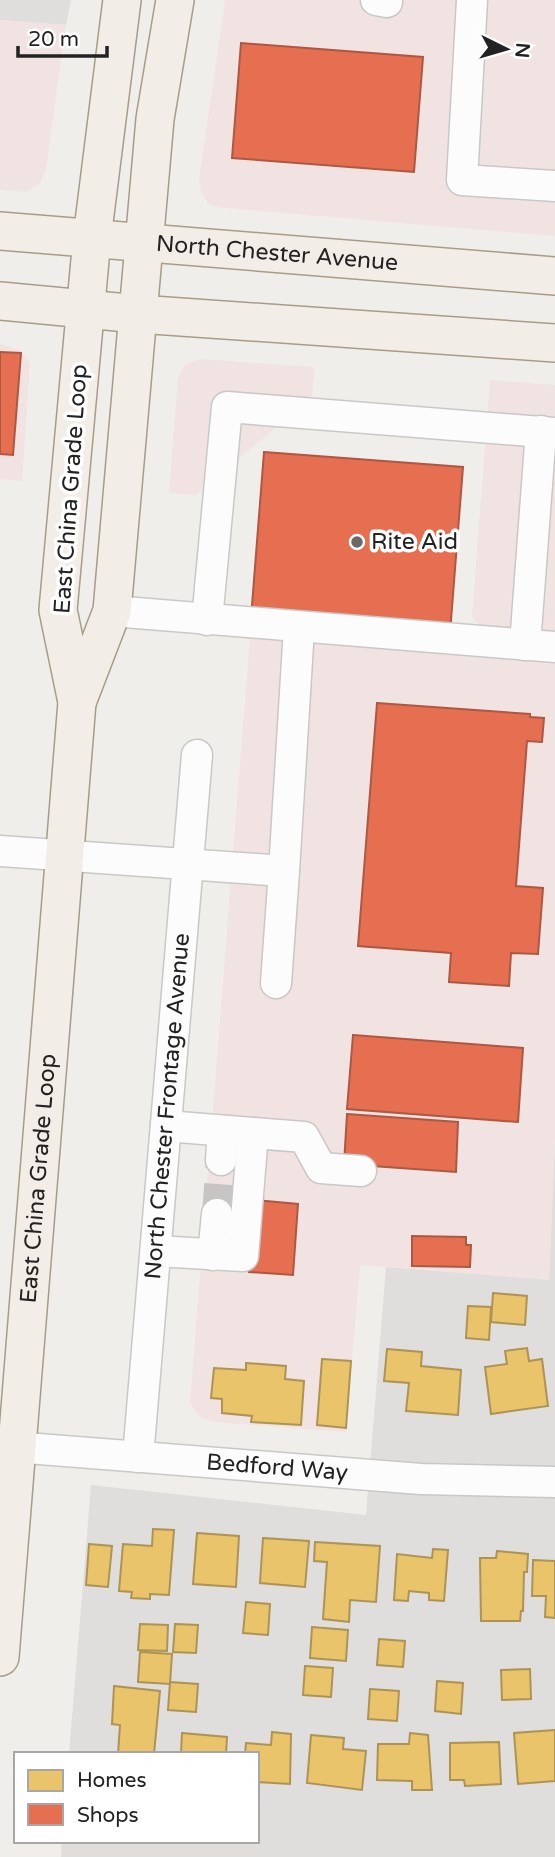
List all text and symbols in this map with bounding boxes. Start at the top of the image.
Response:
scale bar [18,14,107,58]
north arrow [471,14,541,84]
text: 20 m [28,27,79,52]
text: N [510,42,534,59]
street label: North Chester Avenue [155,230,399,277]
street label: East China Grade Loop [48,363,94,615]
place label: Rite Aid [371,528,458,556]
marker: Rite Aid [349,534,365,550]
street label: North Chester Frontage Avenue [139,932,196,1281]
street label: East China Grade Loop [15,1053,63,1304]
street label: Bedford Way [205,1448,349,1487]
legend [14,1752,259,1843]
text: Homes [77,1768,147,1793]
text: Shops [77,1803,139,1828]

